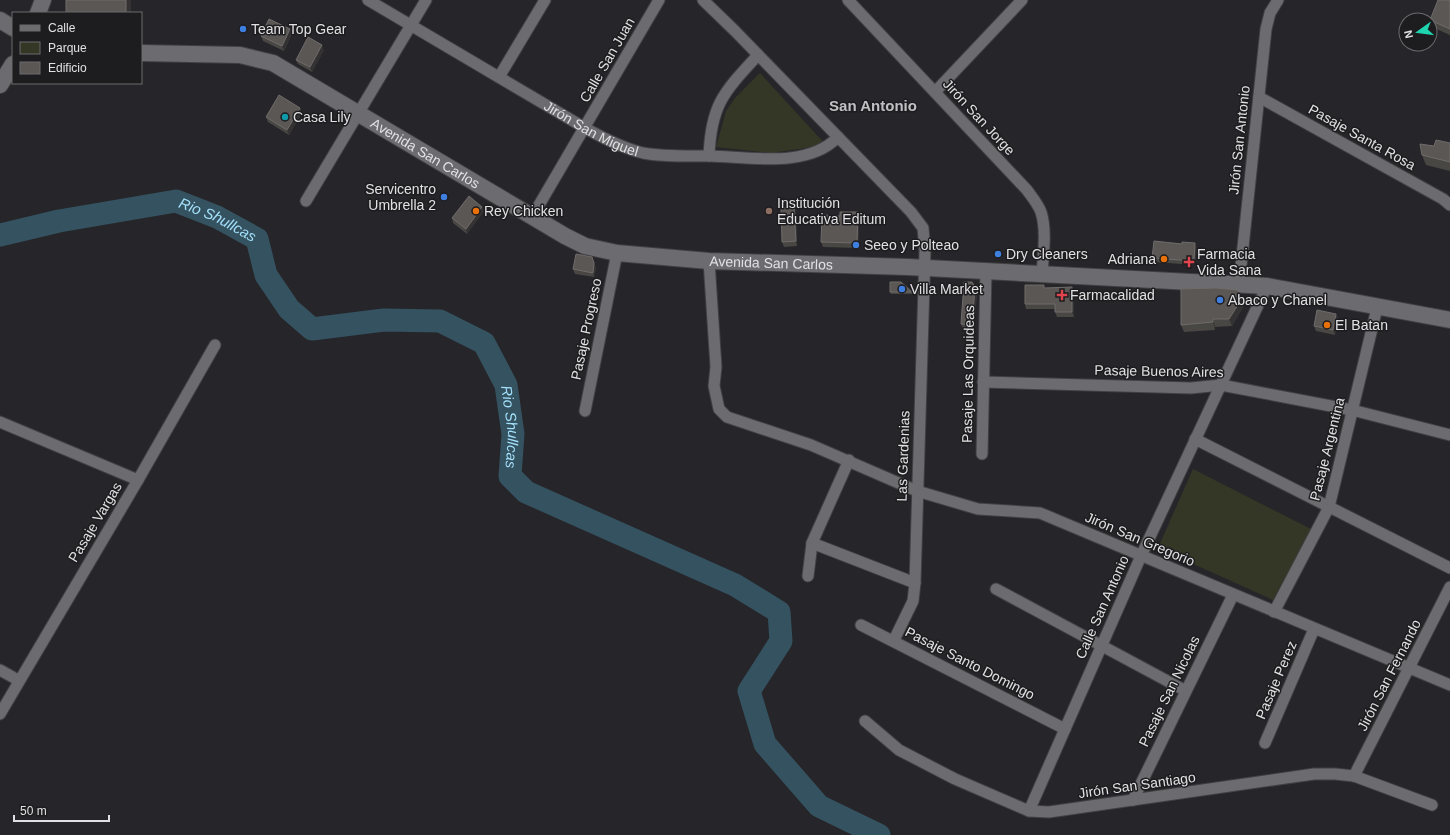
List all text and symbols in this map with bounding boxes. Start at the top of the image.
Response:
legend [12,12,142,84]
north arrow [1398,12,1438,52]
street label: Calle San Juan [576,15,638,105]
text: Calle [48,21,76,35]
place label: Team Top Gear [251,21,347,37]
marker: Team Top Gear [238,24,248,34]
text: N [1402,29,1415,40]
text: Parque [48,41,87,55]
text: Edificio [48,61,87,75]
street label: Jirón San Jorge [940,76,1018,158]
street label: Jirón San Antonio [1225,84,1253,195]
district label: San Antonio [829,97,917,114]
street label: Jirón San Miguel [541,98,640,159]
street label: Pasaje Santa Rosa [1306,101,1418,173]
place label: Casa Lily [293,109,351,125]
marker: Casa Lily [280,112,290,122]
street label: Avenida San Carlos [368,115,483,192]
place label: Servicentro Umbrella 2 [365,181,436,213]
marker: Servicentro Umbrella 2 [439,192,449,202]
water label: Rio Shullcas [177,194,260,245]
place label: Institución Educativa Editum [777,195,886,227]
place label: Rey Chicken [484,203,563,219]
marker: Rey Chicken [471,206,481,216]
marker: Institución Educativa Editum [764,206,774,216]
place label: Seeo y Polteao [864,237,959,253]
marker: Seeo y Polteao [851,240,861,250]
place label: Dry Cleaners [1006,246,1088,262]
place label: Farmacia Vida Sana [1197,246,1262,278]
marker: Dry Cleaners [993,249,1003,259]
place label: Adriana [1108,251,1156,267]
street label: Avenida San Carlos [709,253,833,273]
marker: Adriana [1159,254,1169,264]
marker: Farmacia Vida Sana [1184,257,1194,267]
street label: Pasaje Progreso [567,277,605,381]
place label: Villa Market [910,281,983,297]
marker: Villa Market [897,284,907,294]
place label: Farmacalidad [1070,287,1155,303]
marker: Farmacalidad [1057,290,1067,300]
place label: Abaco y Chanel [1228,292,1327,308]
marker: Abaco y Chanel [1215,295,1225,305]
street label: Pasaje Las Orquideas [959,305,977,443]
place label: El Batan [1335,317,1388,333]
marker: El Batan [1322,320,1332,330]
street label: Pasaje Buenos Aires [1094,362,1224,380]
water label: Rio Shullcas [498,384,522,469]
street label: Pasaje Argentina [1306,396,1348,502]
street label: Las Gardenias [893,410,913,502]
street label: Pasaje Vargas [65,479,125,565]
street label: Jirón San Gregorio [1083,509,1197,569]
street label: Calle San Antonio [1072,553,1132,661]
street label: Jirón San Fernando [1354,616,1424,733]
street label: Pasaje Santo Domingo [903,623,1038,703]
street label: Pasaje San Nicolas [1135,633,1203,749]
street label: Pasaje Perez [1252,639,1300,721]
street label: Jirón San Santiago [1077,769,1197,801]
scale bar [14,797,109,823]
text: 50 m [20,804,47,818]

